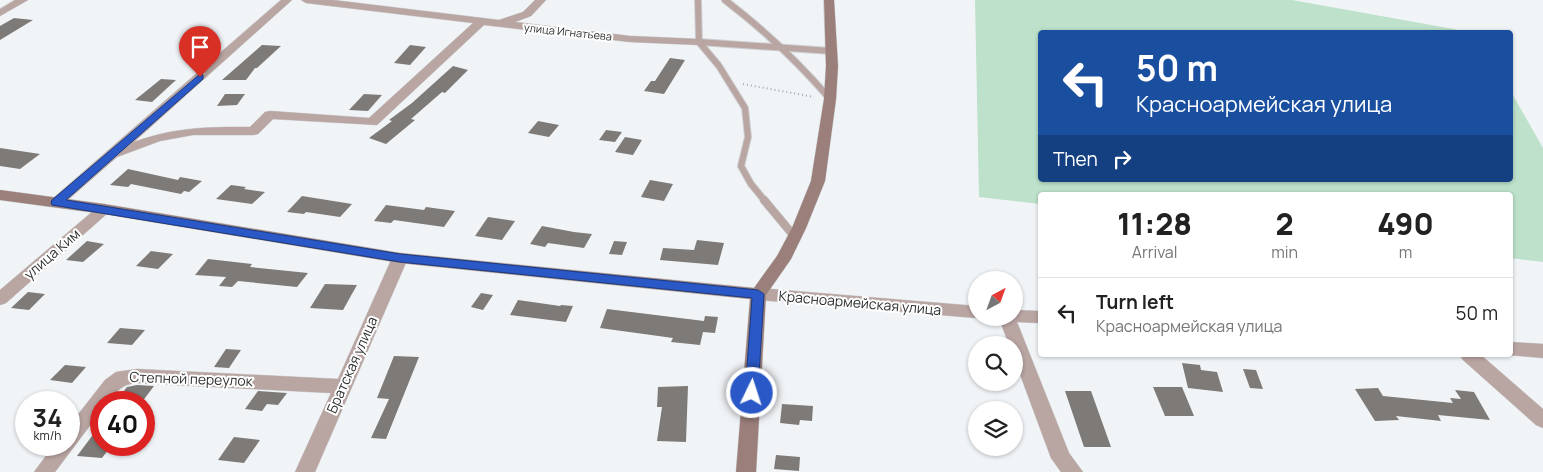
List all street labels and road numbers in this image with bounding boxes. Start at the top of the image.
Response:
street label: улица Игнатьева [523,19,613,44]
street label: улица Ким [20,224,84,283]
street label: Красноармейская улица [778,286,942,319]
street label: Братская улица [322,313,381,416]
street label: Степной переулок [129,367,254,390]

